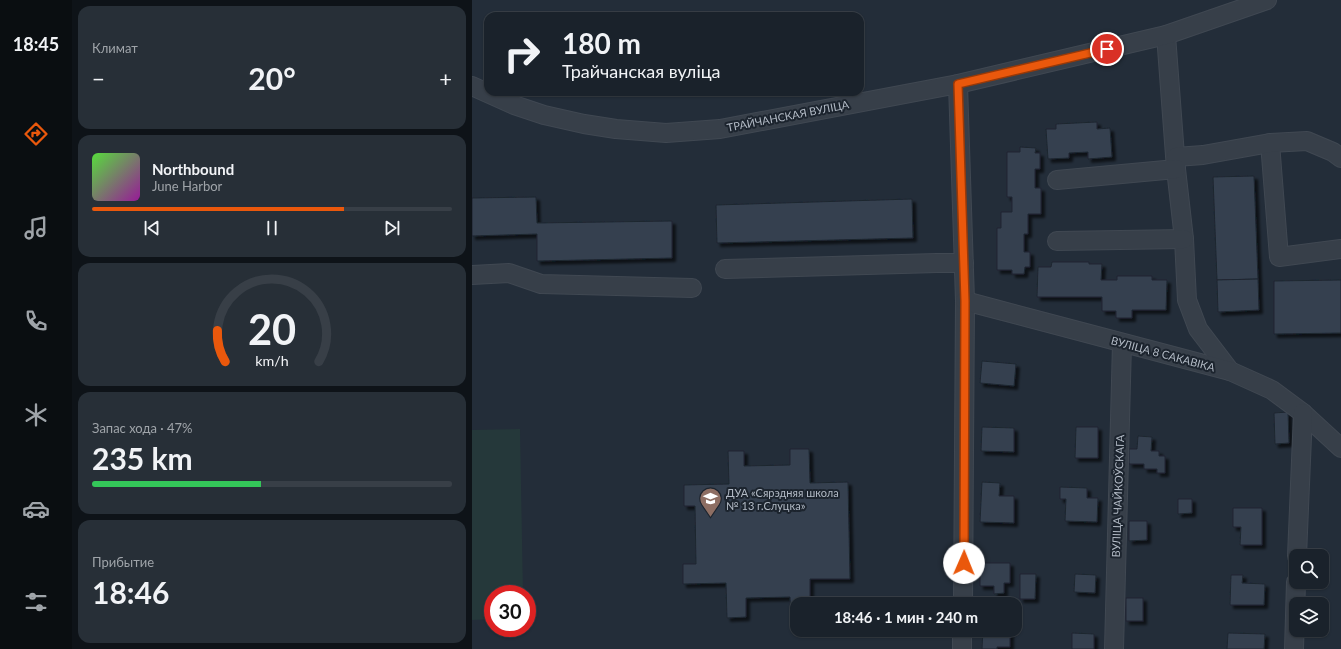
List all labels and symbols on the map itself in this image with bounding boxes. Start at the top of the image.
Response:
pin [1090,32,1124,66]
street label: ТРАЙЧАНСКАЯ ВУЛІЦА [726,97,851,134]
street label: ВУЛІЦА 8 САКАВІКА [1110,333,1217,374]
street label: ВУЛІЦА ЧАЙКОЎСКАГА [1109,434,1126,558]
school or university icon: ДУА «Сярэдняя школа № 13 г.Слуцка» [698,486,724,519]
place label: ДУА «Сярэдняя школа № 13 г.Слуцка» [726,486,839,512]
position arrow [943,542,985,584]
speed limit sign: 30 [484,585,536,637]

